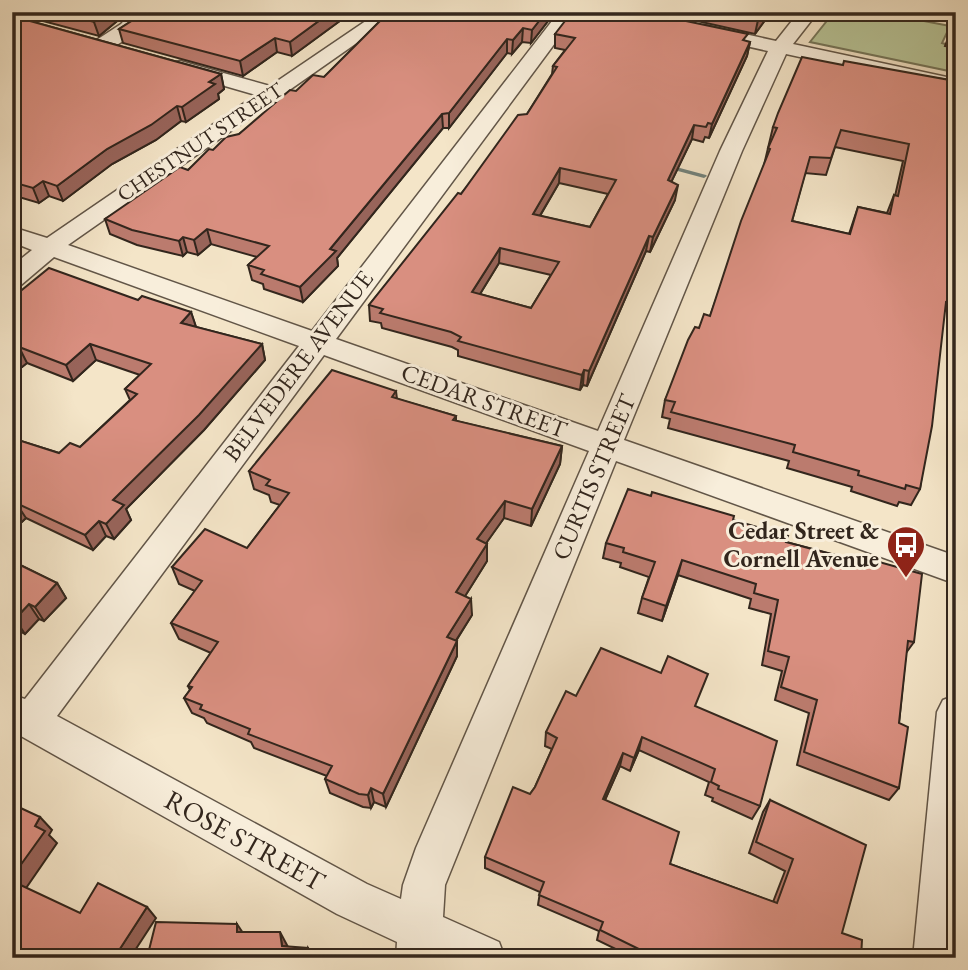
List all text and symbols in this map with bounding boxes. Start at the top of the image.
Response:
street label: CHESTNUT STREET [112,75,289,207]
street label: BELVEDERE AVENUE [216,264,380,467]
street label: CEDAR STREET [397,356,572,445]
street label: CURTIS STREET [545,388,643,564]
place label: Cedar Street & Cornell Avenue [724,515,880,574]
bus stop icon: Cedar Street & Cornell Avenue [885,524,927,579]
street label: ROSE STREET [159,781,332,899]

